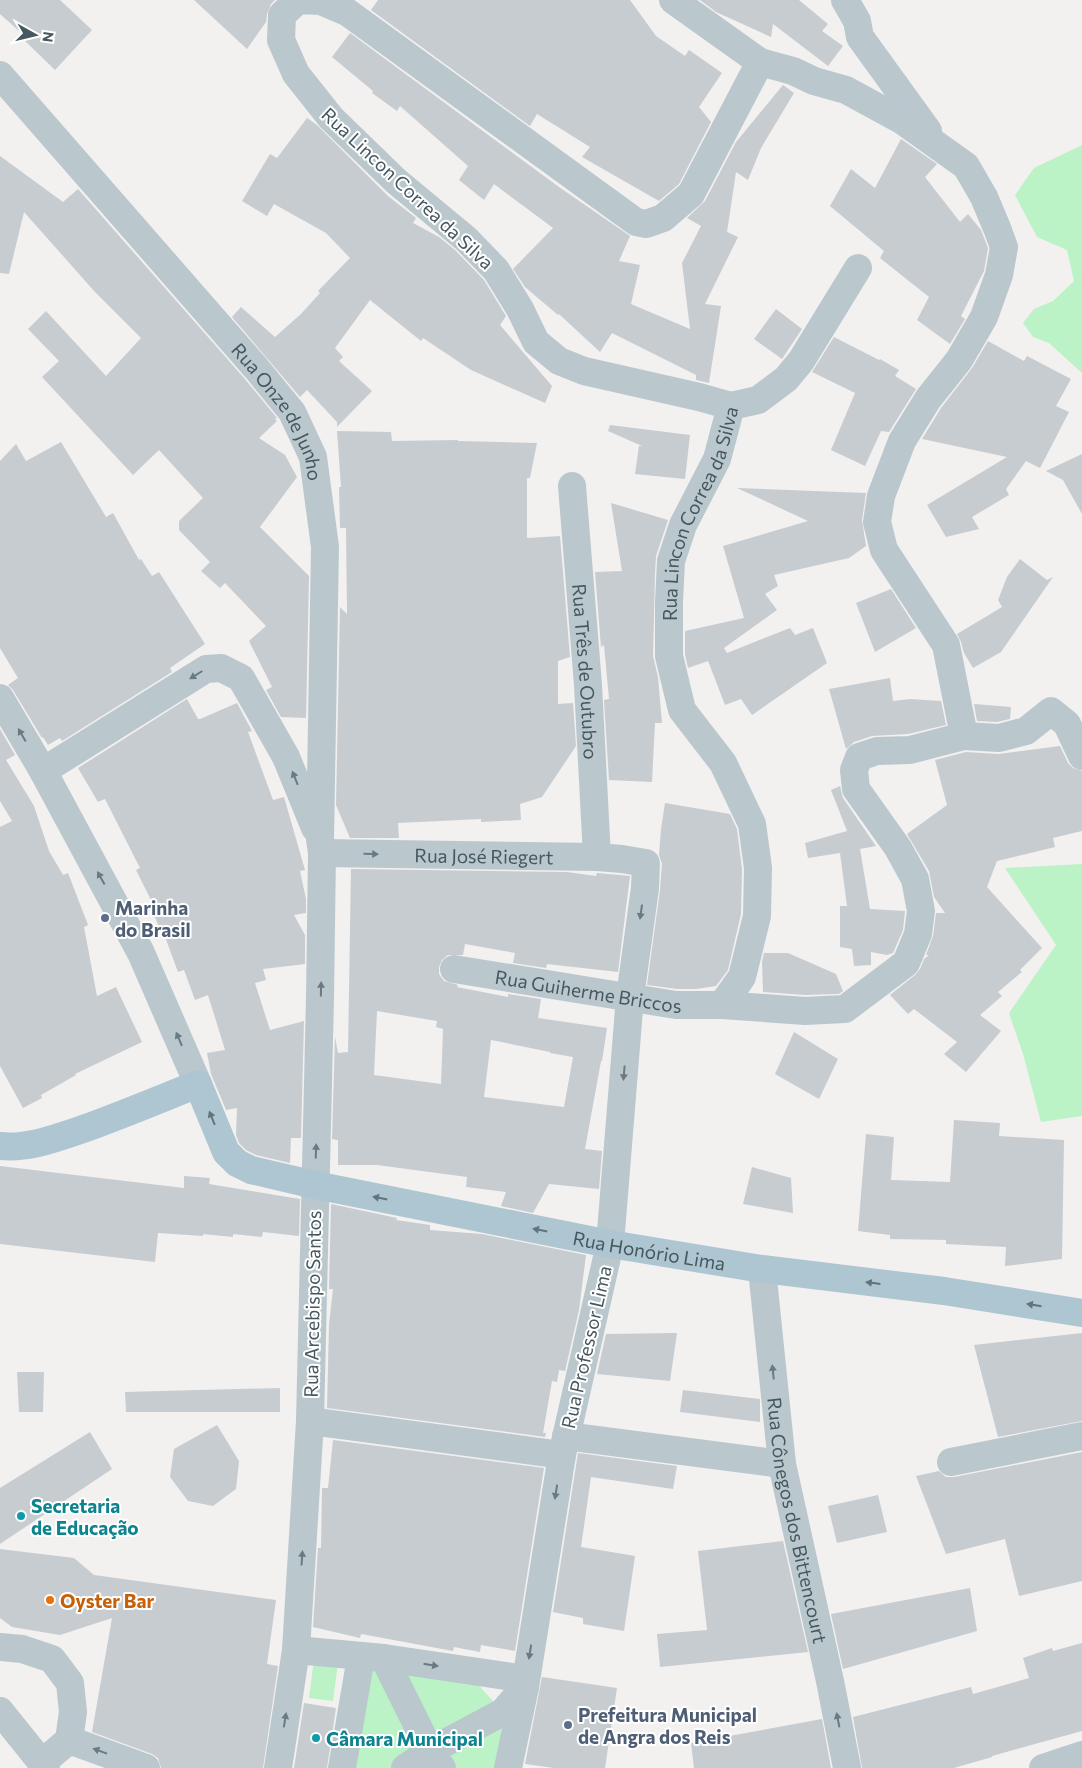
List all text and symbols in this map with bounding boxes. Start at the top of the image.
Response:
north arrow [10,10,60,60]
text: N [39,30,58,43]
street label: Rua Lincon Correa da Silva [317,102,499,274]
street label: Rua Onze de Junho [227,338,328,482]
street label: Rua Lincon Correa da Silva [658,404,742,621]
street label: Rua Três de Outubro [568,583,603,760]
one-way arrow [189,671,203,680]
one-way arrow [18,728,26,743]
one-way arrow [290,771,298,785]
street label: Rua José Riegert [414,843,554,868]
one-way arrow [363,850,379,858]
one-way arrow [96,871,105,884]
place label: Marinha do Brasil [115,896,191,941]
one-way arrow [637,904,645,920]
marker: Marinha do Brasil [99,912,111,924]
street label: Rua Guiherme Briccos [493,964,681,1017]
one-way arrow [317,980,325,996]
one-way arrow [174,1032,182,1046]
one-way arrow [620,1066,628,1082]
one-way arrow [208,1110,216,1125]
one-way arrow [312,1143,320,1159]
one-way arrow [372,1194,388,1202]
street label: Rua Arcebispo Santos [299,1210,325,1398]
street label: Rua Honório Lima [571,1225,727,1274]
one-way arrow [532,1226,547,1234]
street label: Rua Professor Lima [556,1263,616,1431]
one-way arrow [865,1279,881,1287]
one-way arrow [1026,1301,1042,1309]
one-way arrow [769,1363,777,1379]
street label: Rua Cônegos dos Bittencourt [764,1396,833,1646]
one-way arrow [551,1484,559,1500]
place label: Secretaria de Educação [31,1494,139,1539]
marker: Secretaria de Educação [15,1510,27,1522]
one-way arrow [298,1550,306,1566]
place label: Oyster Bar [60,1589,154,1612]
marker: Oyster Bar [44,1594,56,1606]
one-way arrow [526,1645,534,1661]
one-way arrow [424,1661,440,1669]
place label: Prefeitura Municipal de Angra dos Reis [578,1703,757,1748]
one-way arrow [282,1711,290,1727]
one-way arrow [833,1712,841,1728]
marker: Prefeitura Municipal de Angra dos Reis [562,1719,574,1731]
place label: Câmara Municipal [326,1727,483,1750]
marker: Câmara Municipal [310,1732,322,1744]
one-way arrow [92,1747,107,1755]

